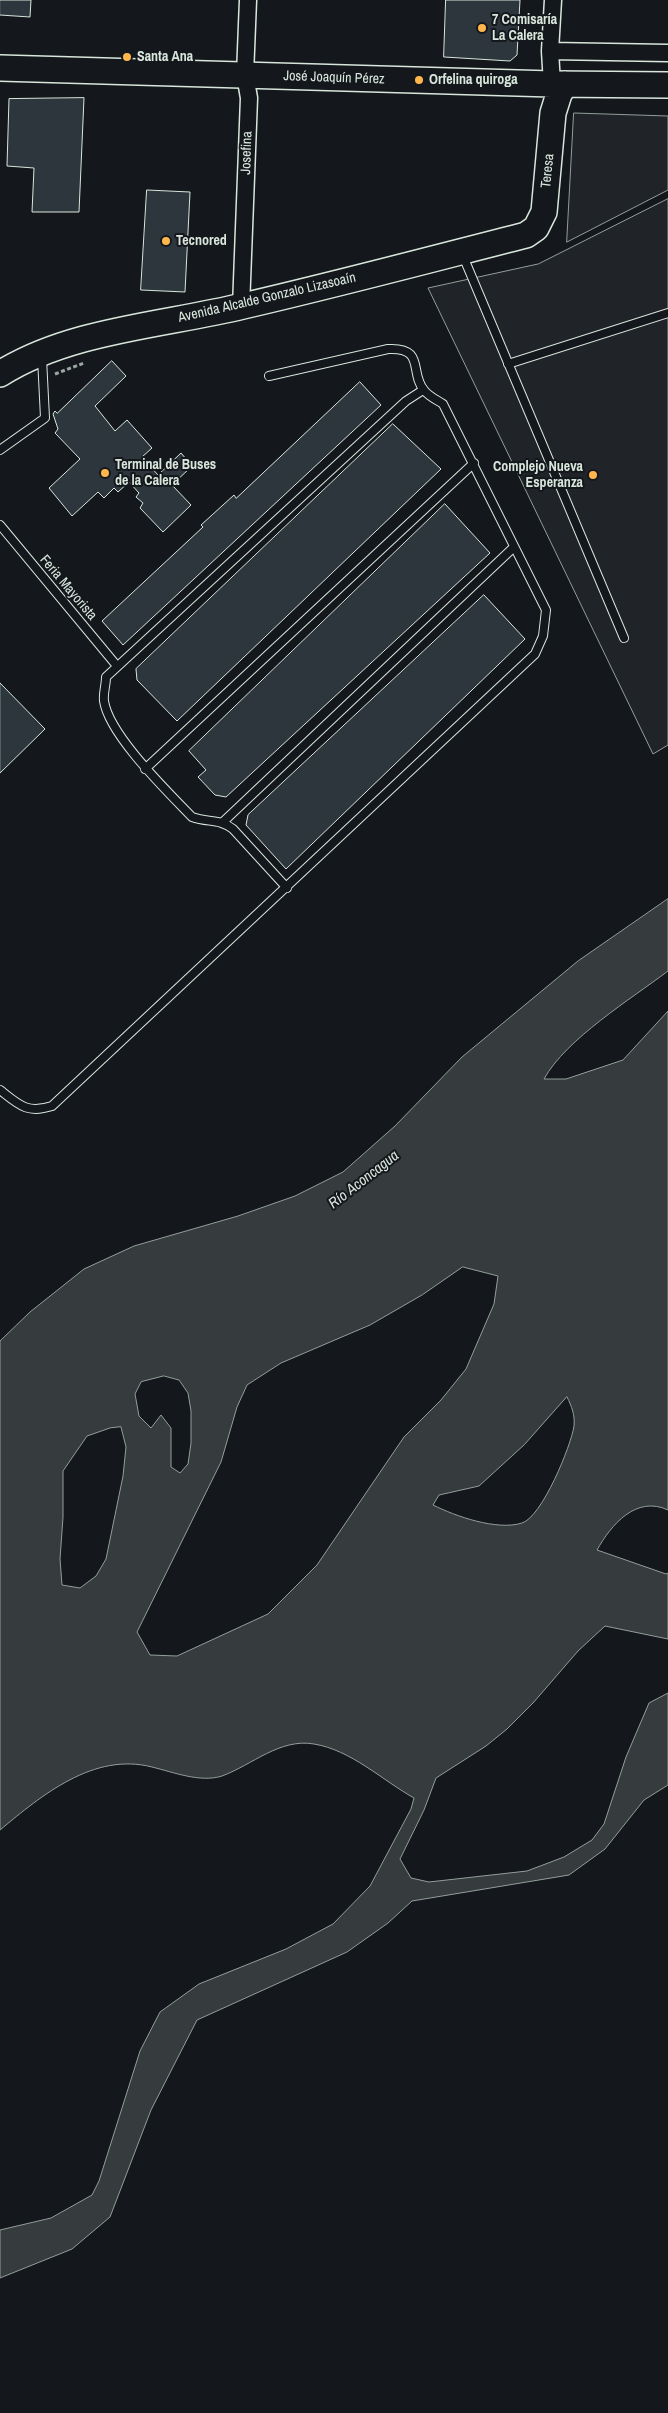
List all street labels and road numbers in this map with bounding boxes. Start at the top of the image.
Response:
street label: José Joaquín Pérez [283,68,385,88]
street label: Josefina [238,131,256,175]
street label: Teresa [538,153,558,189]
street label: Avenida Alcalde Gonzalo Lizasoaín [177,269,357,327]
street label: Feria Mayorista [36,552,100,624]

